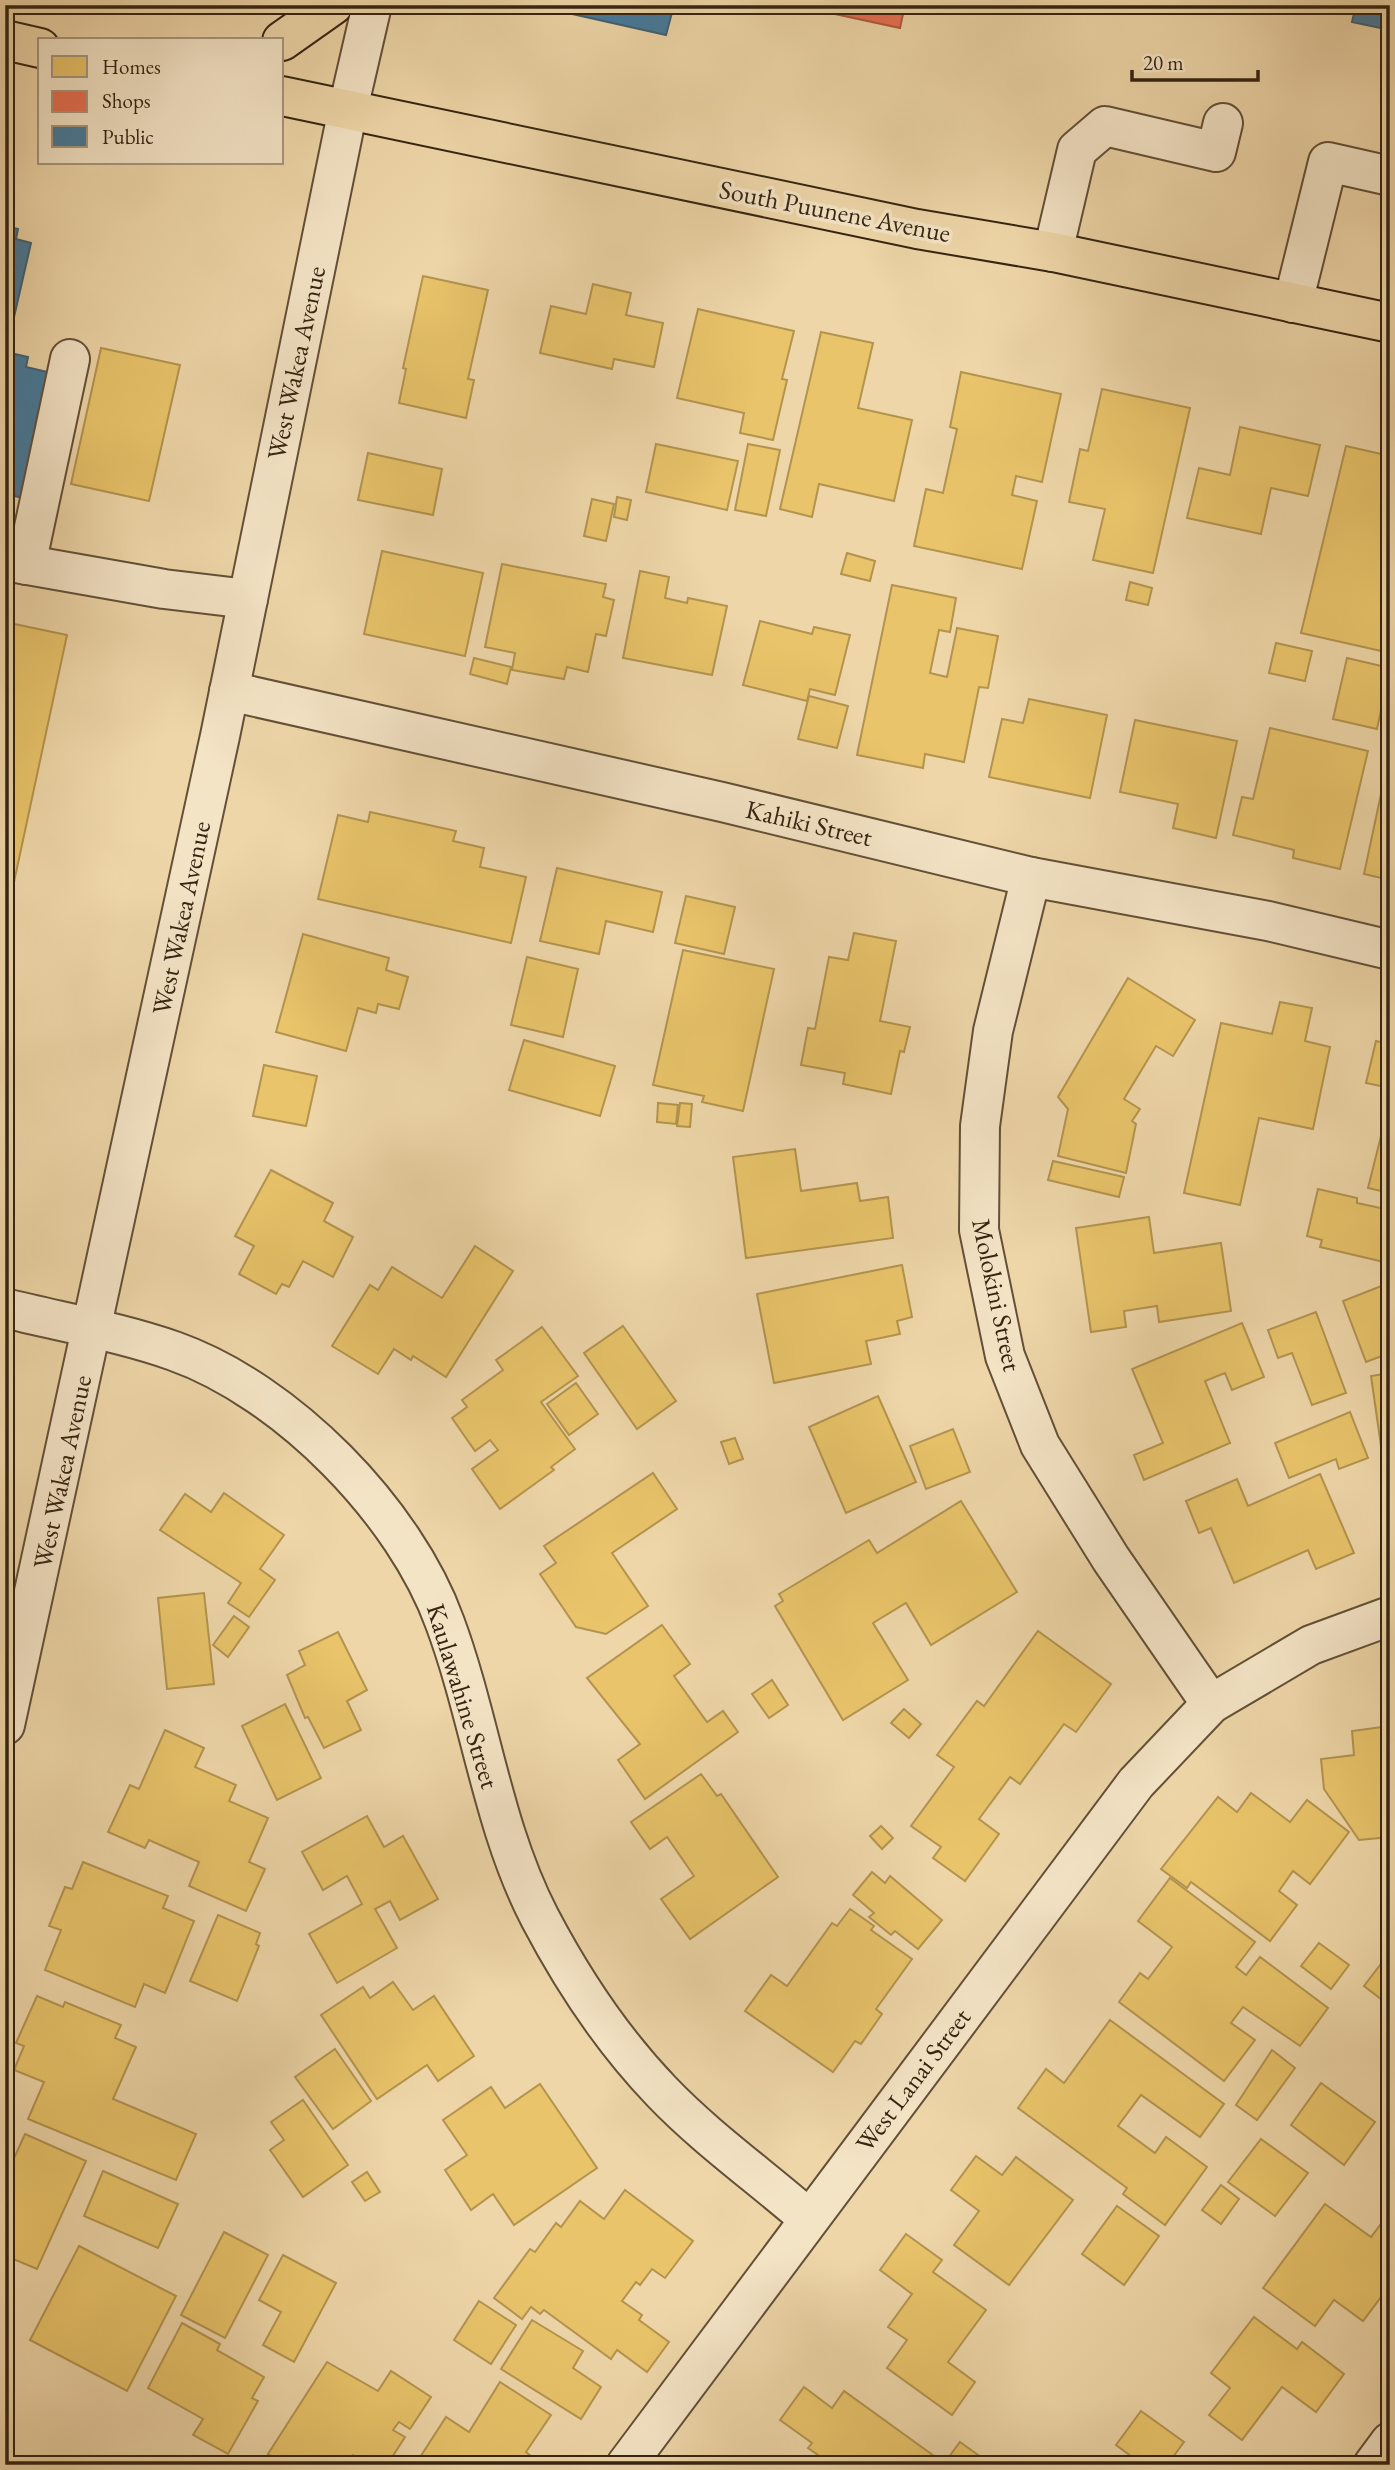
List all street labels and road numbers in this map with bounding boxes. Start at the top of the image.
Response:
street label: South Puunene Avenue [717,172,953,250]
street label: West Wakea Avenue [259,263,333,463]
street label: Kahiki Street [742,792,876,854]
street label: West Wakea Avenue [144,818,218,1018]
street label: Molokini Street [964,1216,1030,1374]
street label: West Wakea Avenue [25,1372,99,1572]
street label: Kaulawahine Street [419,1599,507,1793]
street label: West Lanai Street [848,2001,978,2159]

